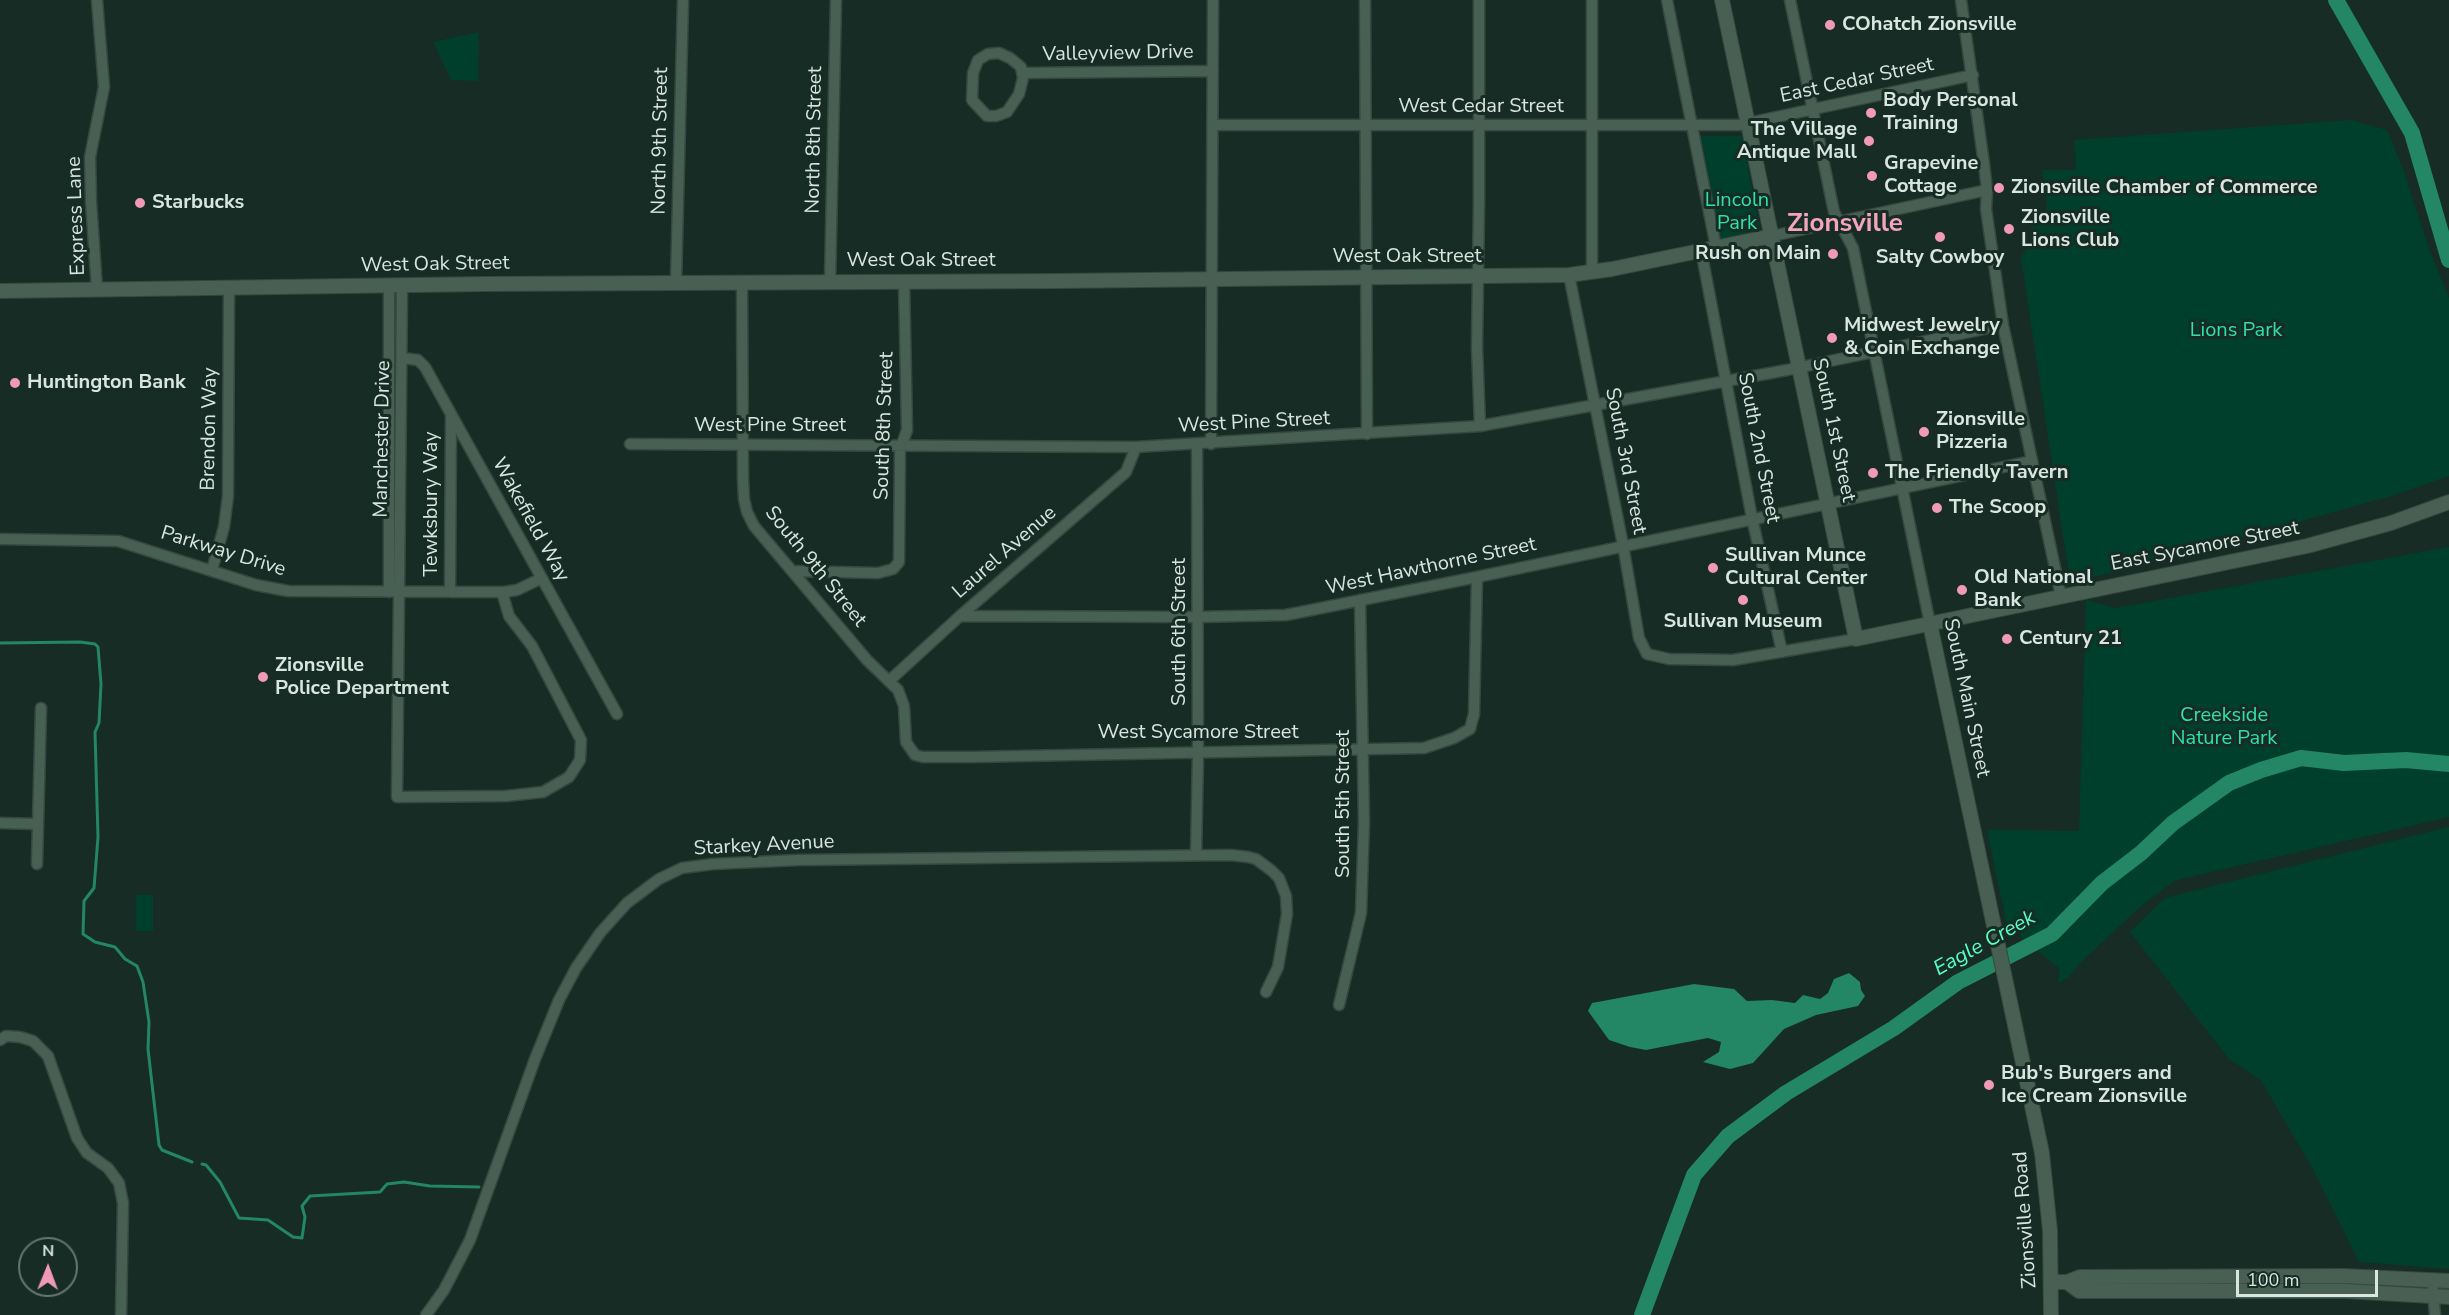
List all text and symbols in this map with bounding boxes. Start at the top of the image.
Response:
place label: COhatch Zionsville [1842,13,2017,37]
marker: COhatch Zionsville [1823,18,1837,32]
street label: Valleyview Drive [1042,41,1194,67]
street label: East Cedar Street [1778,53,1936,109]
street label: North 8th Street [802,66,828,214]
street label: North 9th Street [648,67,674,215]
place label: Body Personal Training [1883,89,2018,136]
street label: West Cedar Street [1398,95,1564,119]
marker: Body Personal Training [1864,106,1878,120]
place label: The Village Antique Mall [1737,118,1857,165]
marker: The Village Antique Mall [1862,134,1876,148]
place label: Grapevine Cottage [1884,152,1978,199]
street label: Express Lane [63,156,91,276]
marker: Grapevine Cottage [1865,169,1879,183]
place label: Zionsville Chamber of Commerce [2011,176,2318,200]
marker: Zionsville Chamber of Commerce [1992,181,2006,195]
park label: Lincoln Park [1705,189,1769,236]
place label: Starbucks [152,191,244,215]
marker: Starbucks [133,196,147,210]
place label: Zionsville Lions Club [2021,206,2119,253]
district label: Zionsville [1787,209,1903,241]
marker: Zionsville Lions Club [2002,222,2016,236]
marker: Salty Cowboy [1933,230,1947,244]
place label: Rush on Main [1695,242,1821,266]
street label: West Oak Street [1333,245,1481,269]
place label: Salty Cowboy [1876,246,2004,270]
marker: Rush on Main [1826,247,1840,261]
street label: West Oak Street [847,249,995,273]
street label: West Oak Street [360,252,510,278]
place label: Midwest Jewelry & Coin Exchange [1844,314,2000,361]
park label: Lions Park [2190,319,2282,343]
marker: Midwest Jewelry & Coin Exchange [1825,331,1839,345]
street label: South 8th Street [870,352,900,500]
street label: South 1st Street [1806,356,1860,504]
street label: Manchester Drive [370,360,396,518]
street label: Brendon Way [197,367,223,491]
place label: Huntington Bank [27,371,186,395]
street label: South 2nd Street [1732,371,1784,525]
marker: Huntington Bank [8,376,22,390]
street label: South 3rd Street [1599,386,1651,536]
street label: West Pine Street [1177,407,1331,439]
place label: Zionsville Pizzeria [1936,408,2025,455]
street label: West Pine Street [694,414,846,438]
marker: Zionsville Pizzeria [1917,425,1931,439]
street label: Tewksbury Way [420,432,444,576]
street label: Wakefield Way [486,454,574,586]
place label: The Friendly Tavern [1885,461,2068,485]
marker: The Friendly Tavern [1866,466,1880,480]
place label: The Scoop [1949,496,2046,520]
street label: Laurel Avenue [948,501,1062,605]
marker: The Scoop [1930,501,1944,515]
street label: South 9th Street [759,502,871,632]
street label: East Sycamore Street [2109,517,2301,577]
street label: Parkway Drive [158,522,288,582]
street label: West Hawthorne Street [1324,533,1538,601]
place label: Sullivan Munce Cultural Center [1725,544,1867,591]
street label: South 6th Street [1168,558,1192,706]
marker: Sullivan Munce Cultural Center [1706,561,1720,575]
place label: Old National Bank [1974,566,2093,613]
marker: Old National Bank [1955,583,1969,597]
marker: Sullivan Museum [1736,593,1750,607]
place label: Sullivan Museum [1663,610,1823,634]
street label: South Main Street [1937,616,1995,780]
place label: Century 21 [2019,627,2122,651]
marker: Century 21 [2000,632,2014,646]
place label: Zionsville Police Department [275,654,449,701]
marker: Zionsville Police Department [256,670,270,684]
park label: Creekside Nature Park [2171,704,2277,751]
street label: West Sycamore Street [1098,721,1298,745]
street label: South 5th Street [1332,730,1356,878]
street label: Starkey Avenue [693,830,835,862]
water label: Eagle Creek [1930,906,2040,982]
place label: Bub's Burgers and Ice Cream Zionsville [2001,1062,2187,1109]
marker: Bub's Burgers and Ice Cream Zionsville [1982,1078,1996,1092]
street label: Zionsville Road [2009,1151,2043,1289]
north arrow [18,1237,78,1297]
text: N [42,1240,54,1262]
scale bar [2239,1258,2382,1296]
text: 100 m [2247,1268,2299,1292]

